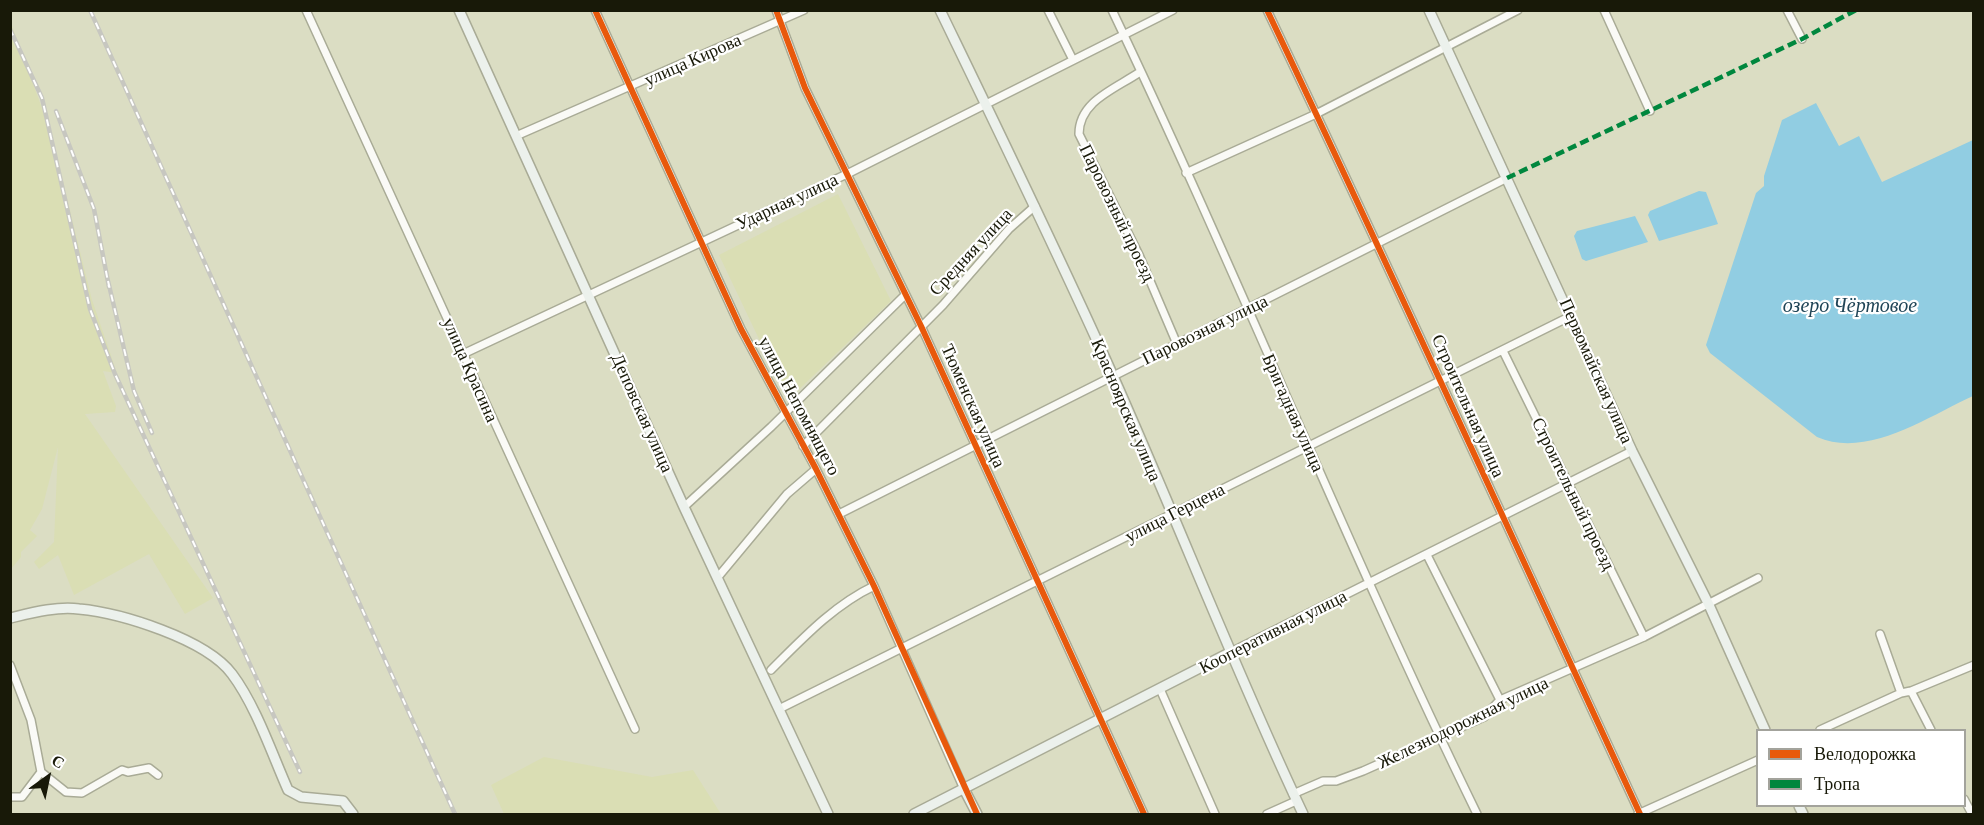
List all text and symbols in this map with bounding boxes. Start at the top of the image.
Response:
street label: улица Кирова [641,29,745,91]
street label: Паровозный проезд [1074,141,1160,285]
street label: Ударная улица [733,169,841,235]
street label: Средняя улица [925,204,1017,300]
street label: Паровозная улица [1139,290,1271,370]
water label: озеро Чёртовое [1783,294,1917,318]
street label: Первомайская улица [1554,295,1638,447]
street label: улица Красина [437,314,503,426]
street label: Строительная улица [1427,331,1509,481]
street label: улица Непомнящего [753,333,845,479]
street label: Красноярская улица [1086,335,1166,485]
street label: Тюменская улица [936,341,1010,471]
street label: Деповская улица [606,350,678,476]
street label: Бригадная улица [1257,350,1329,476]
street label: Строительный проезд [1527,414,1619,574]
street label: улица Герцена [1121,479,1229,547]
street label: Кооперативная улица [1195,585,1351,679]
street label: Железнодорожная улица [1374,672,1552,774]
legend [1756,729,1966,807]
text: Велодорожка [1814,744,1916,764]
north arrow [18,747,78,807]
text: С [49,751,68,772]
text: Тропа [1814,774,1860,794]

